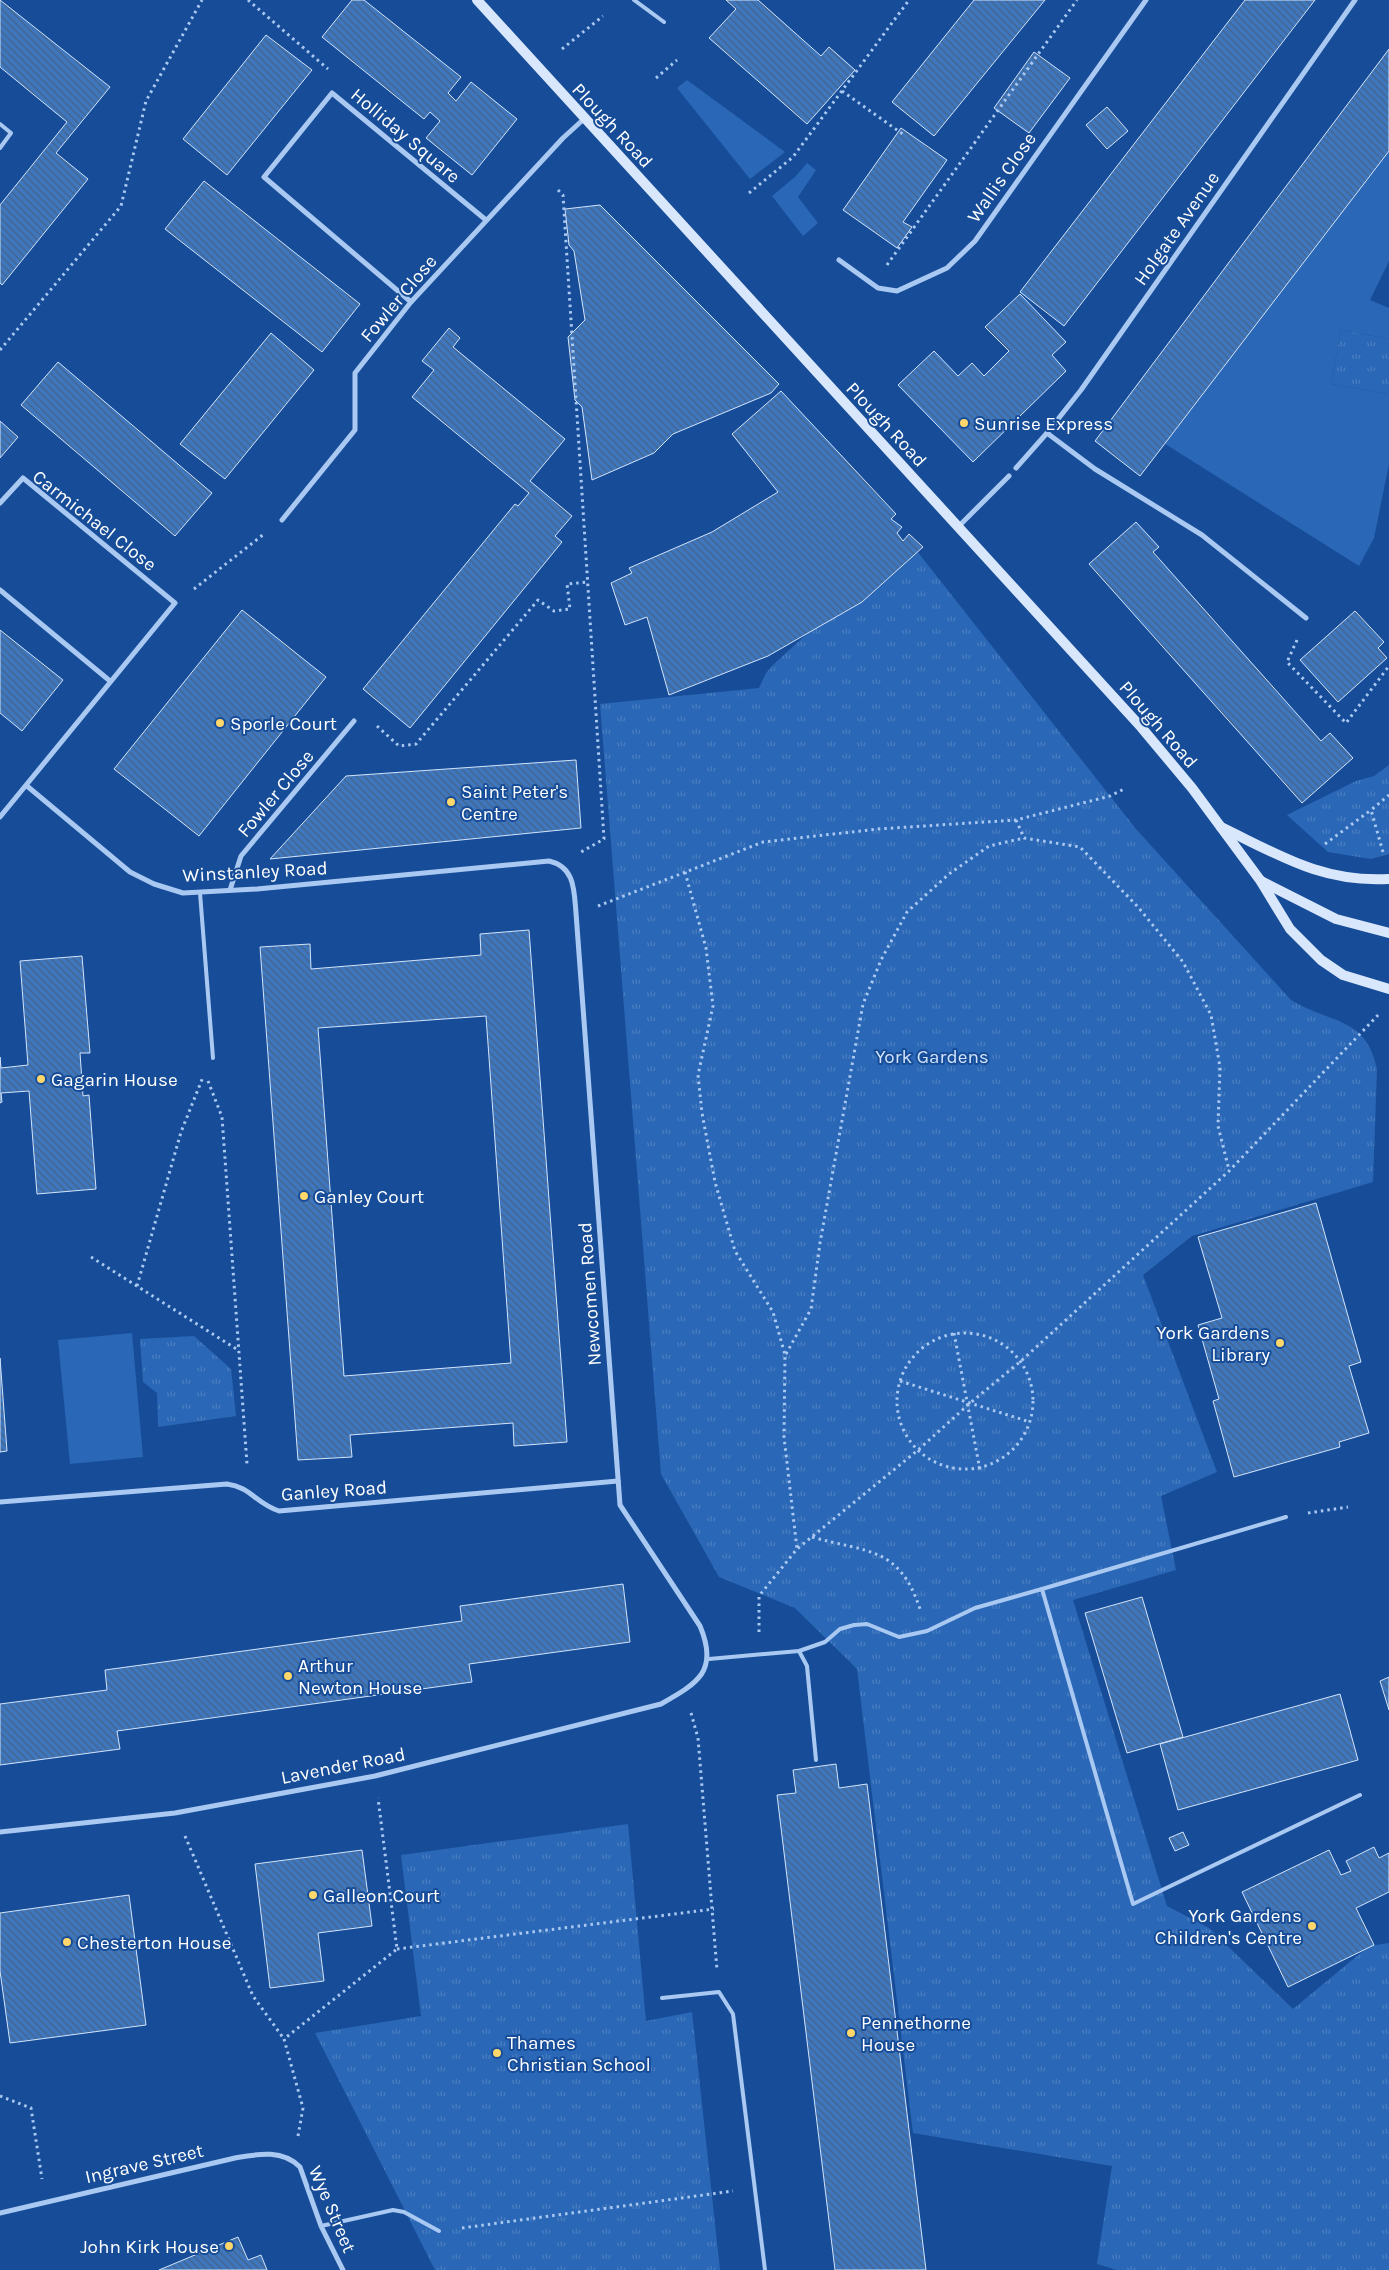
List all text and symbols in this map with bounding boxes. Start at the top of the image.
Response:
street label: Plough Road [567,79,657,173]
street label: Holliday Square [346,84,464,188]
street label: Wallis Close [963,128,1041,227]
street label: Holgate Avenue [1130,168,1224,290]
street label: Fowler Close [356,251,442,347]
street label: Plough Road [841,378,931,472]
place label: Sunrise Express [974,413,1113,435]
marker: Sunrise Express [958,417,970,429]
street label: Carmichael Close [28,466,161,576]
street label: Plough Road [1114,677,1202,773]
place label: Sporle Court [230,713,337,735]
marker: Sporle Court [214,717,226,729]
street label: Fowler Close [233,746,319,842]
place label: Saint Peter's Centre [461,781,568,825]
marker: Saint Peter's Centre [445,796,457,808]
street label: Winstanley Road [182,857,328,887]
park label: York Gardens [875,1046,989,1068]
place label: Gagarin House [51,1069,178,1091]
marker: Gagarin House [35,1073,47,1085]
place label: Ganley Court [314,1186,424,1208]
marker: Ganley Court [298,1190,310,1202]
street label: Newcomen Road [574,1221,606,1367]
place label: York Gardens Library [1156,1322,1270,1366]
marker: York Gardens Library [1274,1337,1286,1349]
street label: Ganley Road [280,1476,388,1506]
place label: Arthur Newton House [298,1655,422,1699]
marker: Arthur Newton House [282,1670,294,1682]
street label: Lavender Road [279,1743,407,1789]
place label: Galleon Court [323,1885,440,1907]
marker: Galleon Court [307,1889,319,1901]
place label: York Gardens Children's Centre [1155,1905,1302,1949]
marker: York Gardens Children's Centre [1306,1920,1318,1932]
place label: Chesterton House [77,1932,231,1954]
marker: Chesterton House [61,1936,73,1948]
place label: Pennethorne House [861,2012,971,2056]
marker: Pennethorne House [845,2027,857,2039]
place label: Thames Christian School [507,2032,651,2076]
marker: Thames Christian School [491,2047,503,2059]
street label: Ingrave Street [83,2140,206,2188]
street label: Wye Street [304,2163,360,2256]
place label: John Kirk House [80,2236,219,2258]
marker: John Kirk House [223,2240,235,2252]

